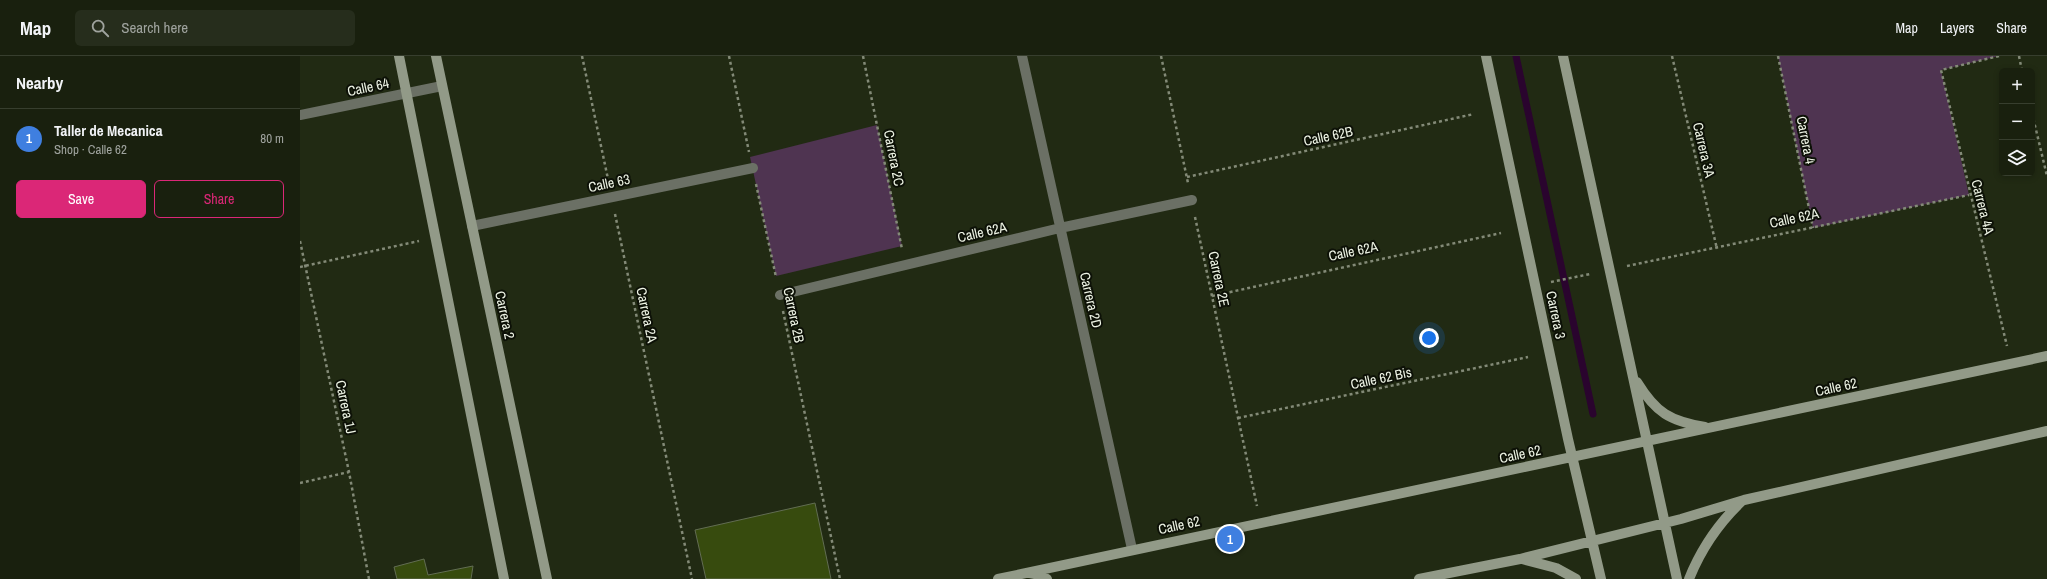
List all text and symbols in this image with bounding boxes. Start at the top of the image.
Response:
search box [75,10,355,46]
text: Map [20,15,51,41]
icon: search [89,17,111,39]
text: Search here [121,17,188,38]
text: Map [1896,19,1918,37]
text: Layers [1940,19,1974,37]
text: Share [1996,19,2027,37]
map controls [1999,68,2035,176]
button: + [1999,68,2035,104]
text: Nearby [16,71,63,94]
street label: Calle 64 [346,74,391,100]
button: − [1999,104,2035,140]
street label: Carrera 4 [1793,114,1820,166]
text: Taller de Mecanica [54,120,163,141]
street label: Carrera 3A [1689,121,1719,180]
street label: Calle 62B [1302,122,1355,150]
street label: Carrera 2C [880,128,908,188]
text: 1 [26,130,32,147]
text: 80 m [260,130,284,147]
button: layers [1999,140,2035,176]
text: Shop · Calle 62 [54,141,127,158]
street label: Calle 63 [587,170,631,196]
street label: Carrera 4A [1967,178,1999,237]
button: Save [16,180,146,218]
button: Share [154,180,284,218]
street label: Calle 62A [1768,204,1821,232]
street label: Calle 62A [956,218,1009,246]
street label: Calle 62A [1327,237,1380,265]
street label: Carrera 2E [1204,250,1234,308]
street label: Carrera 2D [1076,270,1106,330]
street label: Carrera 2A [632,286,662,345]
street label: Carrera 2B [779,286,809,345]
street label: Carrera 2 [491,289,519,341]
street label: Carrera 3 [1542,289,1570,341]
your location [1419,328,1439,348]
street label: Calle 62 Bis [1349,363,1413,393]
street label: Calle 62 [1814,374,1858,400]
street label: Carrera 1J [332,379,360,435]
street label: Calle 62 [1498,441,1542,467]
street label: Calle 62 [1157,512,1201,538]
pin: 1 [1217,524,1243,554]

